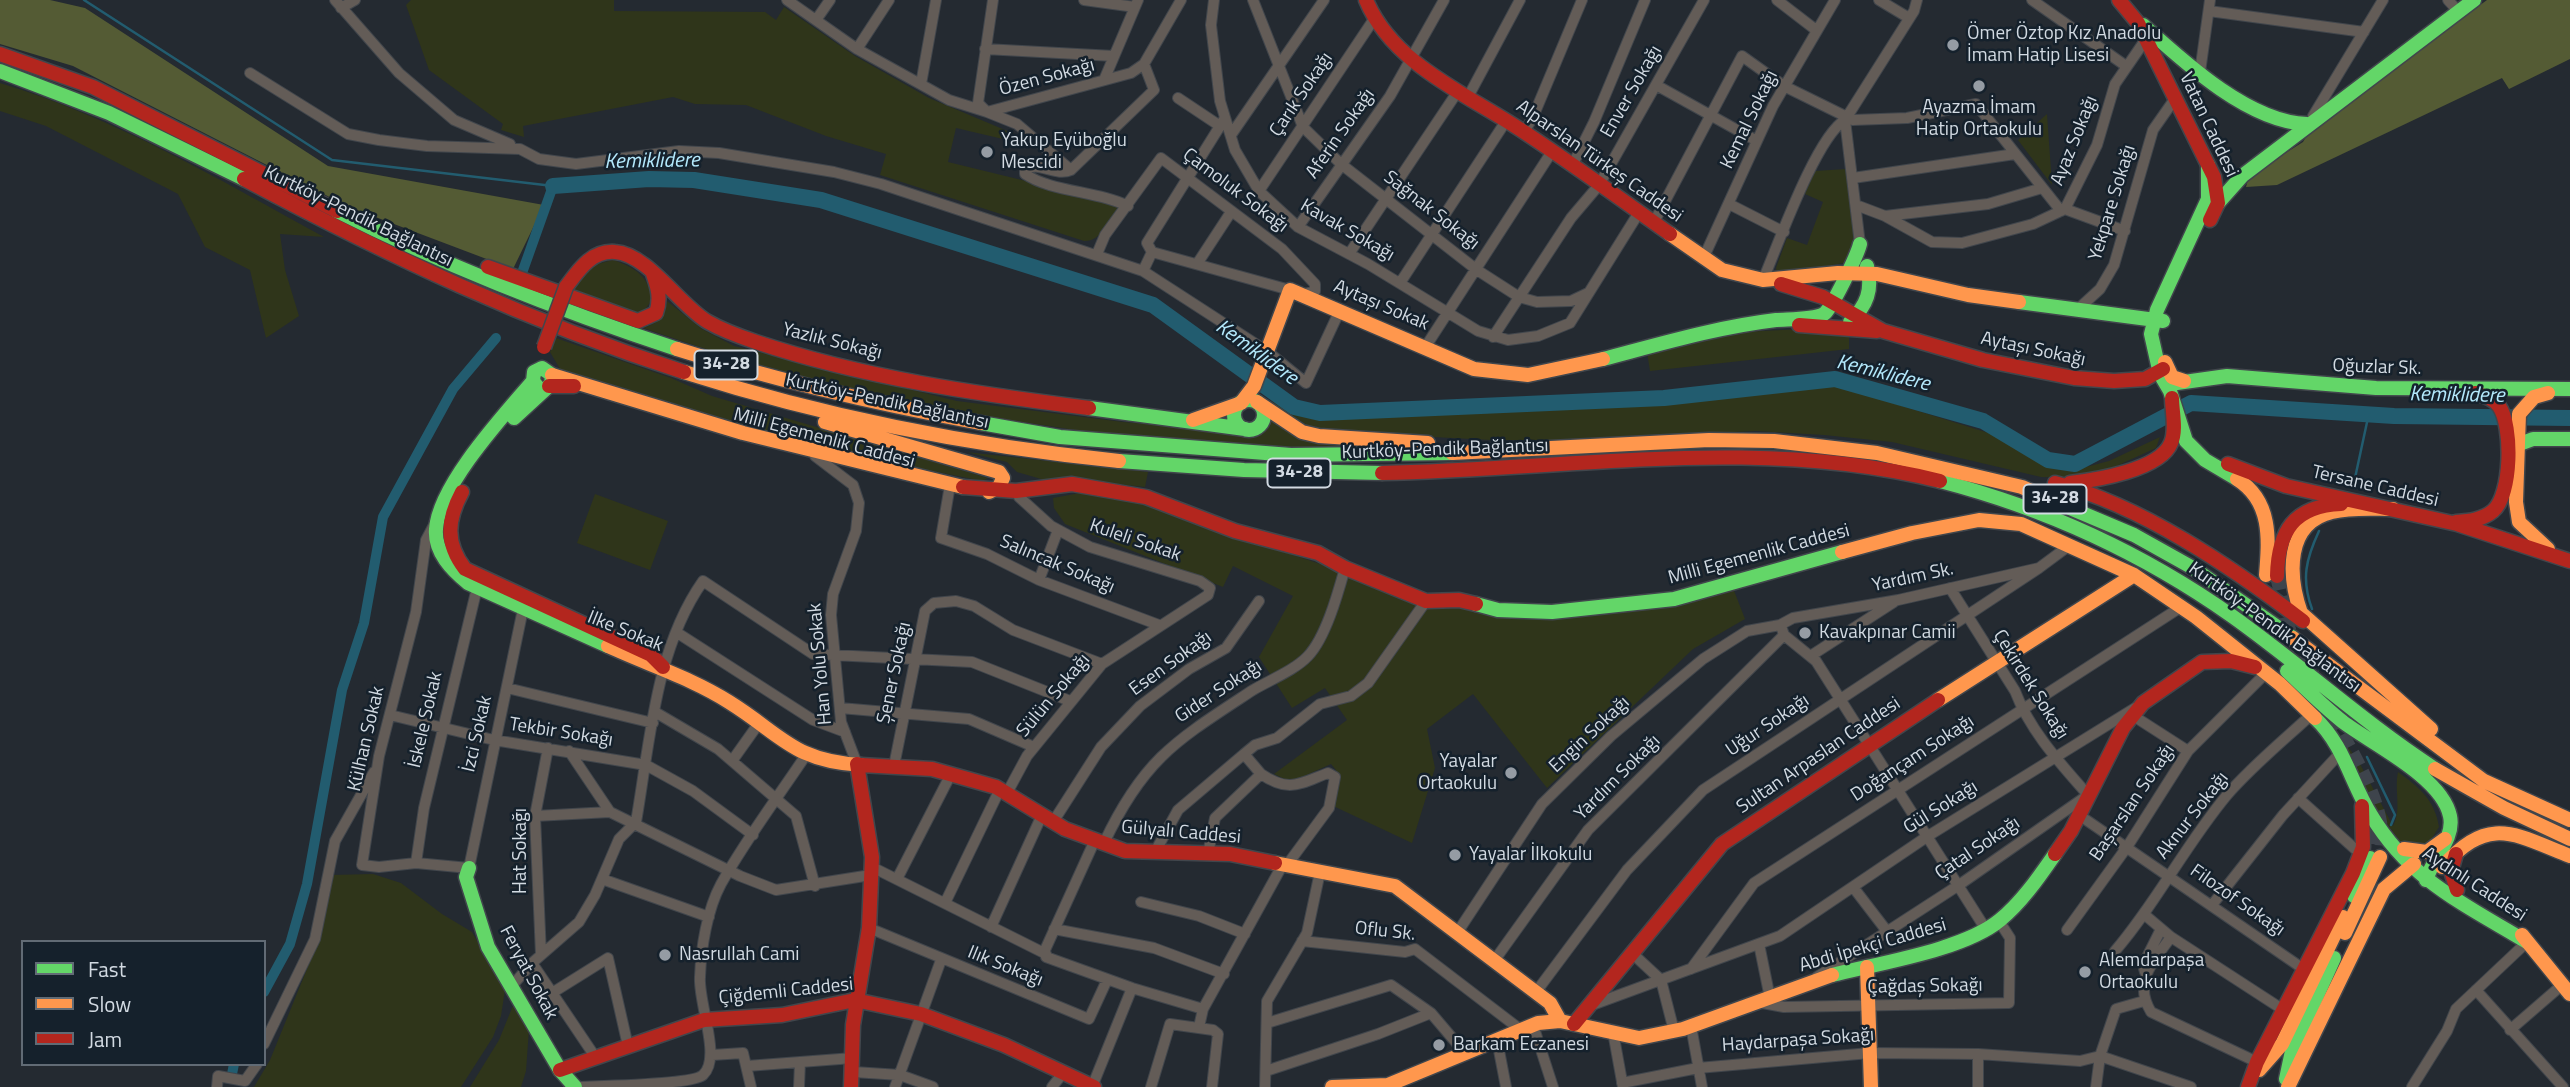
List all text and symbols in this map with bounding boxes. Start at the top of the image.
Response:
place label: Ömer Öztop Kız Anadolu İmam Hatip Lisesi [1967,23,2161,67]
marker: Ömer Öztop Kız Anadolu İmam Hatip Lisesi [1945,37,1961,53]
street label: Enver Sokağı [1596,42,1668,142]
street label: Çarık Sokağı [1266,49,1338,141]
street label: Özen Sokağı [997,54,1097,102]
street label: Kemal Sokağı [1716,67,1784,173]
street label: Vatan Caddesi [2174,69,2242,181]
marker: Ayazma İmam Hatip Ortaokulu [1971,78,1987,94]
street label: Aferin Sokağı [1302,85,1380,183]
street label: Ayaz Sokağı [2047,93,2103,189]
street label: Alparslan Türkeş Caddesi [1511,96,1687,228]
place label: Ayazma İmam Hatip Ortaokulu [1916,97,2042,141]
place label: Yakup Eyüboğlu Mescidi [1001,130,1127,174]
street label: Yekpare Sokağı [2085,142,2141,264]
marker: Yakup Eyüboğlu Mescidi [979,144,995,160]
street label: Çamoluk Sokağı [1178,144,1292,238]
water label: Kemiklidere [604,149,700,175]
street label: Kurtköy-Pendik Bağlantısı [260,161,456,273]
street label: Sağnak Sokağı [1379,166,1483,256]
street label: Kavak Sokağı [1296,195,1398,267]
street label: Aytaşı Sokak [1330,276,1432,336]
water label: Kemiklidere [1210,315,1302,391]
street label: Yazlık Sokağı [780,319,884,365]
street label: Aytaşı Sokağı [1979,328,2087,372]
water label: Kemiklidere [1834,350,1932,398]
road number: 34-28 [694,351,758,380]
street label: Oğuzlar Sk. [2332,355,2422,381]
street label: Kurtköy-Pendik Bağlantısı [783,369,991,435]
water label: Kemiklidere [2409,383,2505,409]
street label: Milli Egemenlik Caddesi [731,404,917,474]
street label: Kurtköy-Pendik Bağlantısı [1341,435,1549,465]
road number: 34-28 [1268,458,1330,488]
street label: Tersane Caddesi [2309,461,2441,513]
road number: 34-28 [2024,485,2086,514]
street label: Kuleli Sokak [1086,515,1184,567]
street label: Milli Egemenlik Caddesi [1666,520,1852,590]
street label: Salıncak Sokağı [996,531,1118,599]
street label: Yardım Sk. [1870,558,1956,598]
street label: Kurtköy-Pendik Bağlantısı [2183,558,2365,698]
street label: Han Yolu Sokak [804,602,838,726]
street label: İlke Sokak [584,607,666,657]
street label: Şener Sokağı [873,620,917,726]
place label: Kavakpınar Camii [1819,622,1956,644]
marker: Kavakpınar Camii [1797,625,1813,641]
street label: Çekirdek Sokağı [1987,626,2073,744]
street label: Esen Sokağı [1125,627,1217,701]
street label: Sülün Sokağı [1012,650,1096,742]
street label: Gider Sokağı [1171,655,1267,729]
street label: İskele Sokak [404,670,448,770]
street label: Külhan Sokak [344,684,390,794]
street label: Uğur Sokağı [1722,690,1814,762]
street label: Engin Sokağı [1545,692,1635,778]
street label: İzci Sokak [458,693,498,775]
street label: Sultan Arpaslan Caddesi [1733,693,1905,819]
street label: Doğançam Sokağı [1847,711,1979,807]
street label: Tekbir Sokağı [508,714,614,752]
street label: Yardım Sokağı [1570,730,1666,826]
street label: Başarslan Sokağı [2085,740,2181,866]
place label: Yayalar Ortaokulu [1418,751,1497,795]
marker: Yayalar Ortaokulu [1503,765,1519,781]
street label: Aknur Sokağı [2152,768,2234,864]
street label: Gül Sokağı [1900,776,1982,840]
street label: Hat Sokağı [510,808,532,894]
street label: Çatal Sokağı [1931,812,2025,886]
street label: Gülyalı Caddesi [1120,816,1242,850]
street label: Aydınlı Caddesi [2418,843,2530,927]
place label: Yayalar İlkokulu [1469,844,1592,866]
marker: Yayalar İlkokulu [1447,847,1463,863]
street label: Filozof Sokağı [2185,860,2289,942]
street label: Abdi İpekçi Caddesi [1797,914,1949,978]
street label: Oflu Sk. [1353,917,1417,947]
street label: Feryat Sokak [494,922,562,1024]
legend [21,940,266,1066]
street label: Ilık Sokağı [964,942,1046,992]
place label: Nasrullah Cami [679,944,799,966]
marker: Nasrullah Cami [657,947,673,963]
place label: Alemdarpaşa Ortaokulu [2099,950,2204,994]
text: Fast [88,953,126,985]
marker: Alemdarpaşa Ortaokulu [2077,964,2093,980]
street label: Çiğdemli Caddesi [718,974,854,1010]
street label: Çağdaş Sokağı [1867,975,1983,999]
text: Slow [88,988,131,1020]
text: Jam [88,1023,122,1055]
street label: Haydarpaşa Sokağı [1721,1024,1875,1058]
place label: Barkam Eczanesi [1453,1034,1589,1056]
marker: Barkam Eczanesi [1431,1037,1447,1053]

